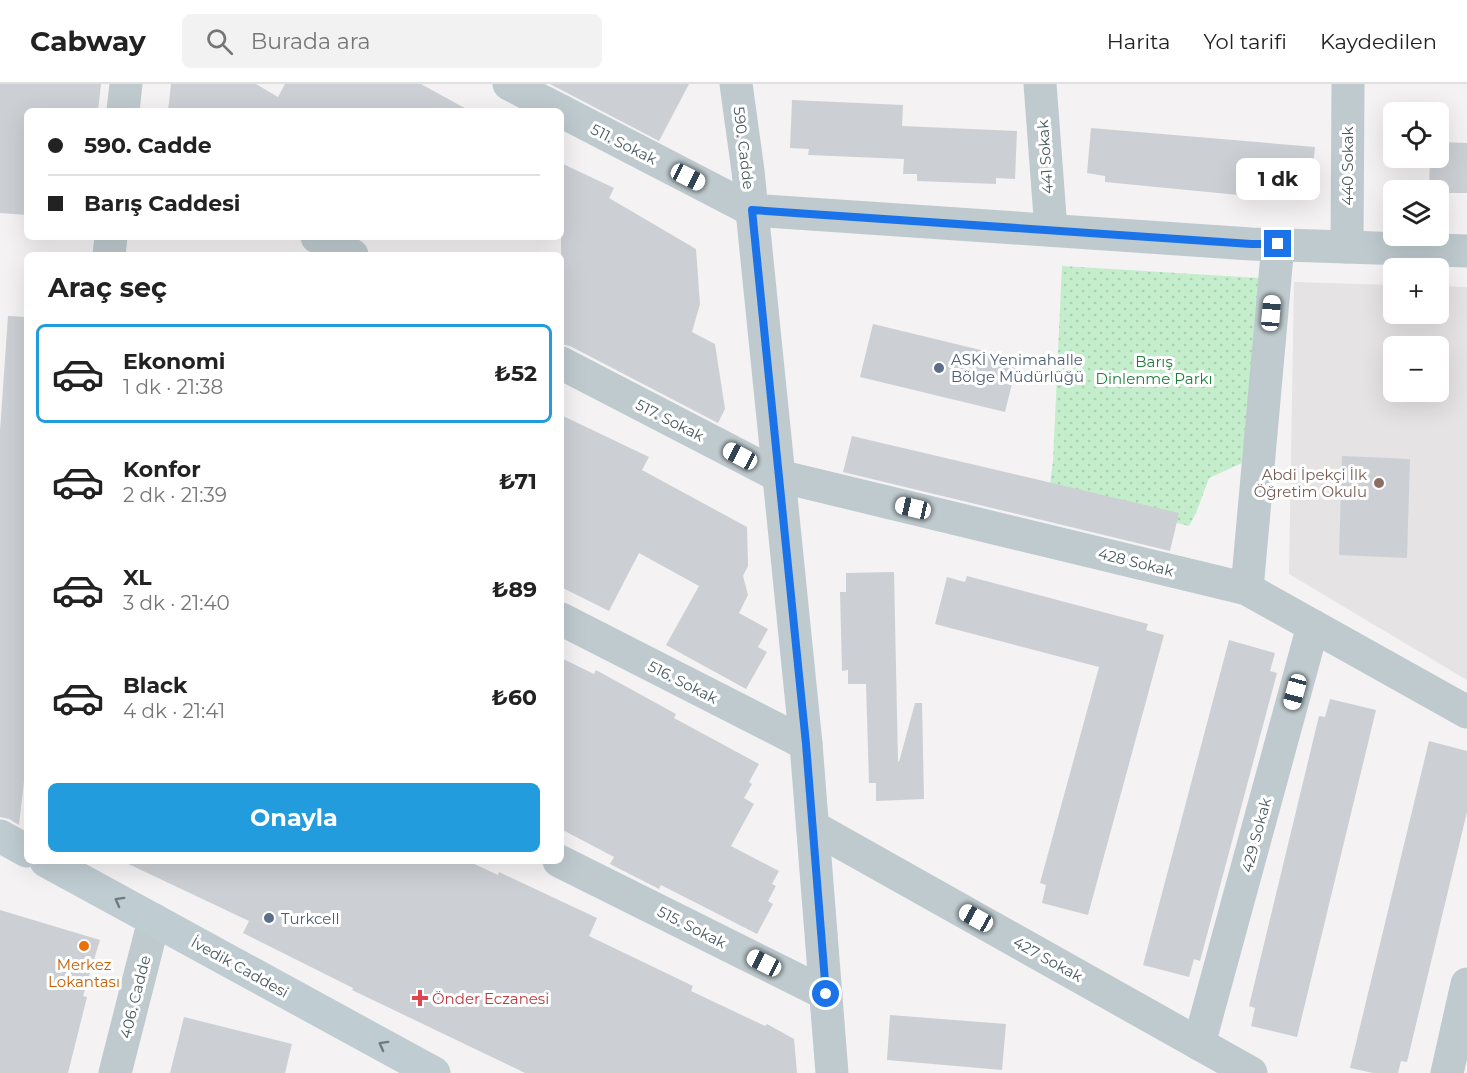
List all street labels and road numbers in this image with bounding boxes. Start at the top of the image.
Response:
street label: 590. Cadde [729,106,759,190]
street label: 511. Sokak [588,119,660,169]
street label: 441 Sokak [1033,119,1057,195]
street label: 440 Sokak [1338,126,1357,205]
street label: 517. Sokak [633,395,707,445]
street label: 428 Sokak [1096,543,1176,581]
street label: 516. Sokak [645,656,721,708]
street label: 429 Sokak [1237,795,1275,875]
street label: 515. Sokak [654,902,730,952]
street label: İvedik Caddesi [188,932,292,1002]
street label: 427 Sokak [1010,932,1086,986]
street label: 406. Cadde [115,953,155,1041]

